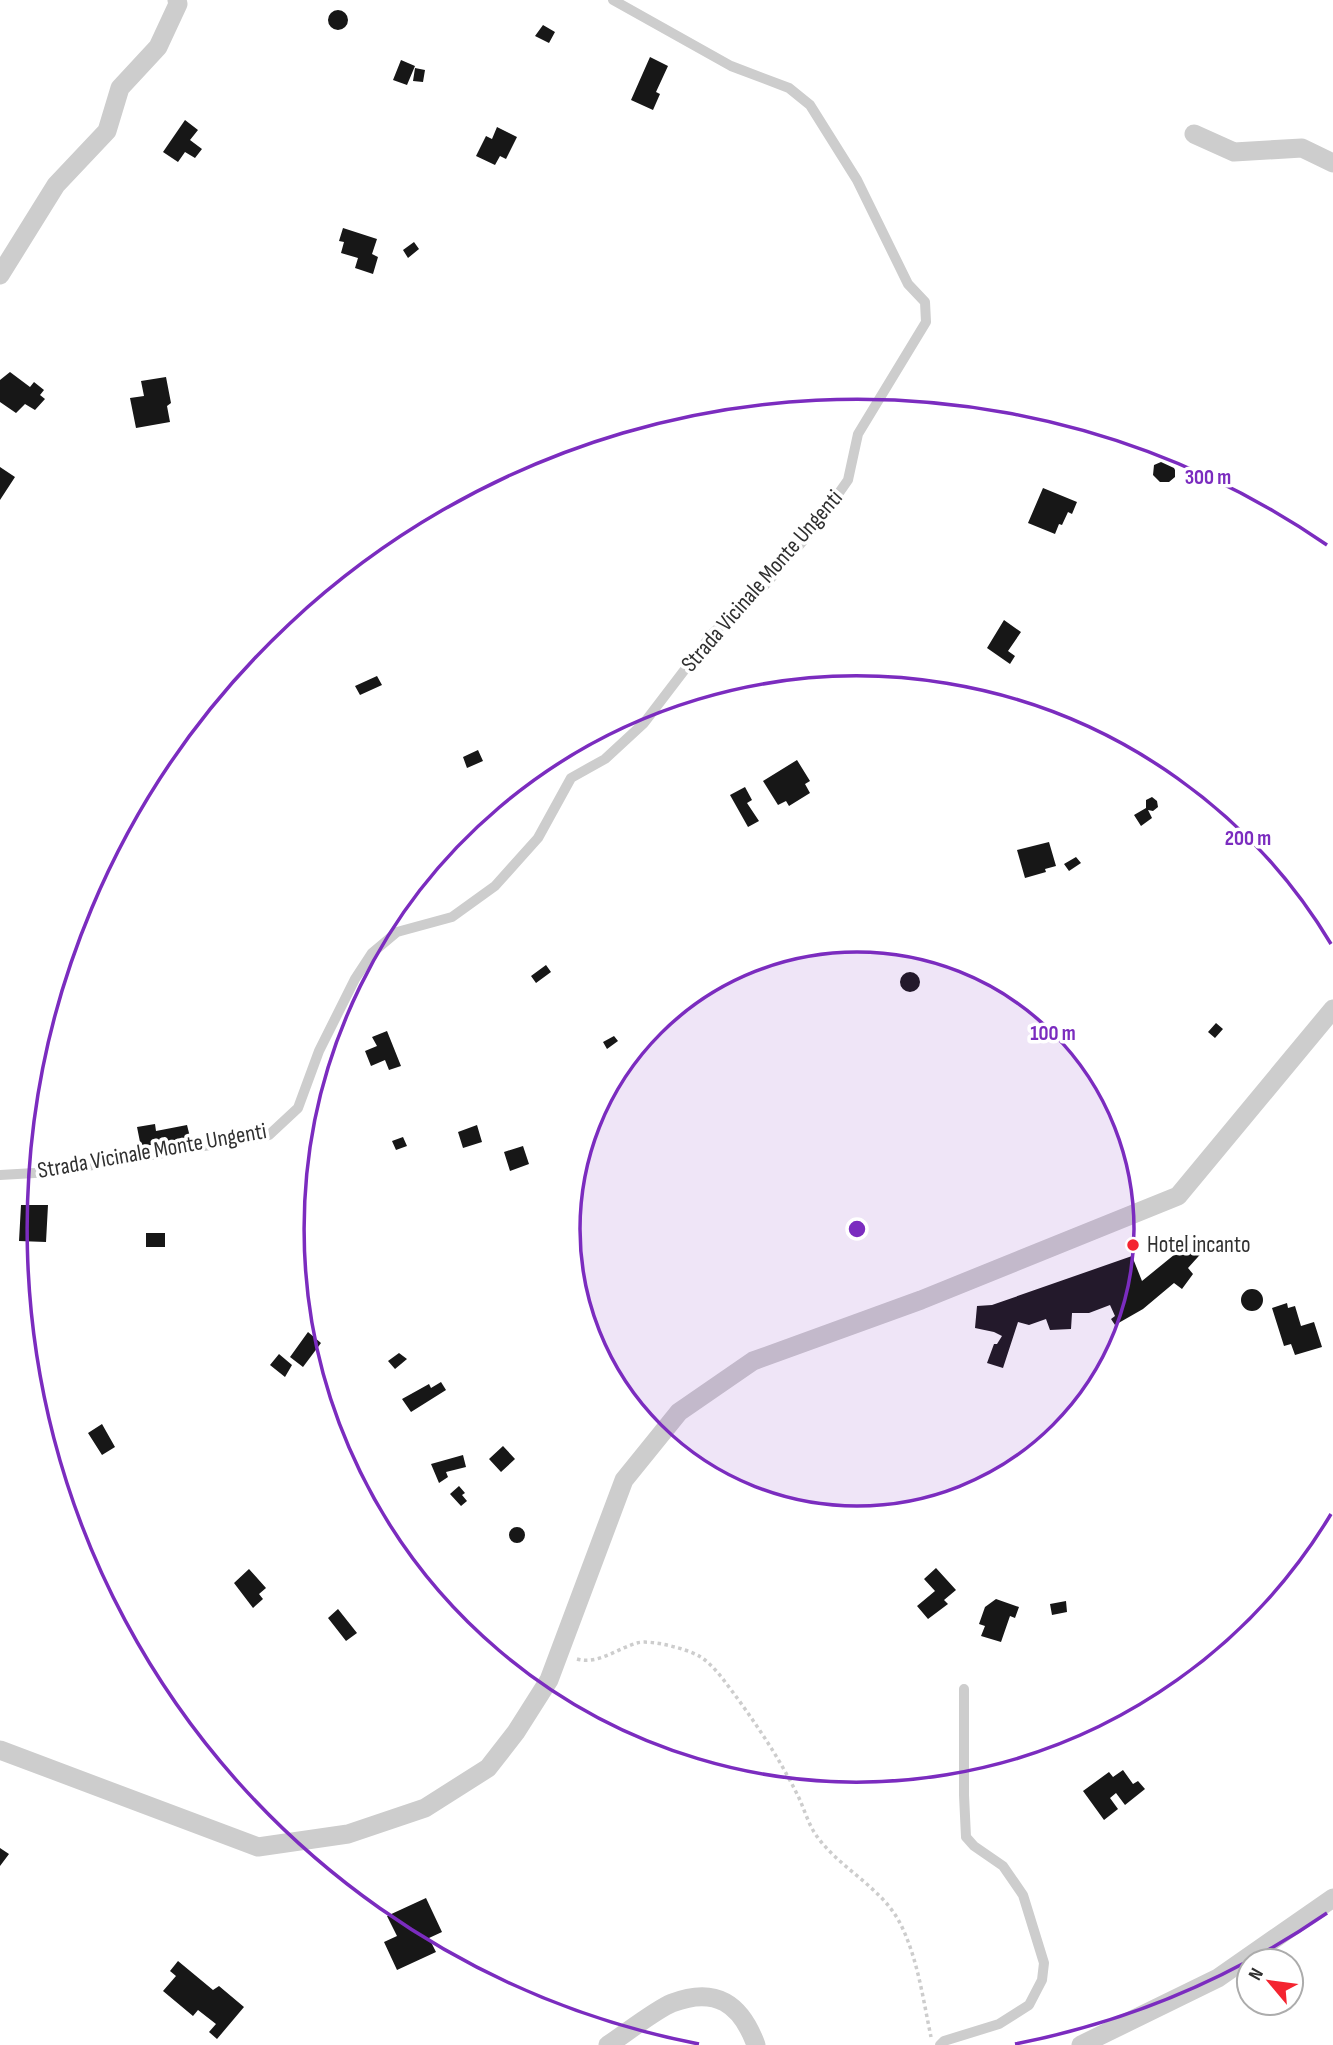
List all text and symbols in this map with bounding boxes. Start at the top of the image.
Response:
text: 300 m [1185,465,1231,490]
street label: Strada Vicinale Monte Ungenti [675,484,849,678]
text: 200 m [1225,826,1271,851]
text: 100 m [1030,1021,1076,1046]
street label: Strada Vicinale Monte Ungenti [35,1117,269,1185]
centre of rings [845,1217,869,1241]
place label: Hotel incanto [1147,1231,1251,1259]
marker: Hotel incanto [1125,1237,1141,1253]
north arrow [1235,1947,1305,2017]
text: N [1244,1964,1269,1985]

